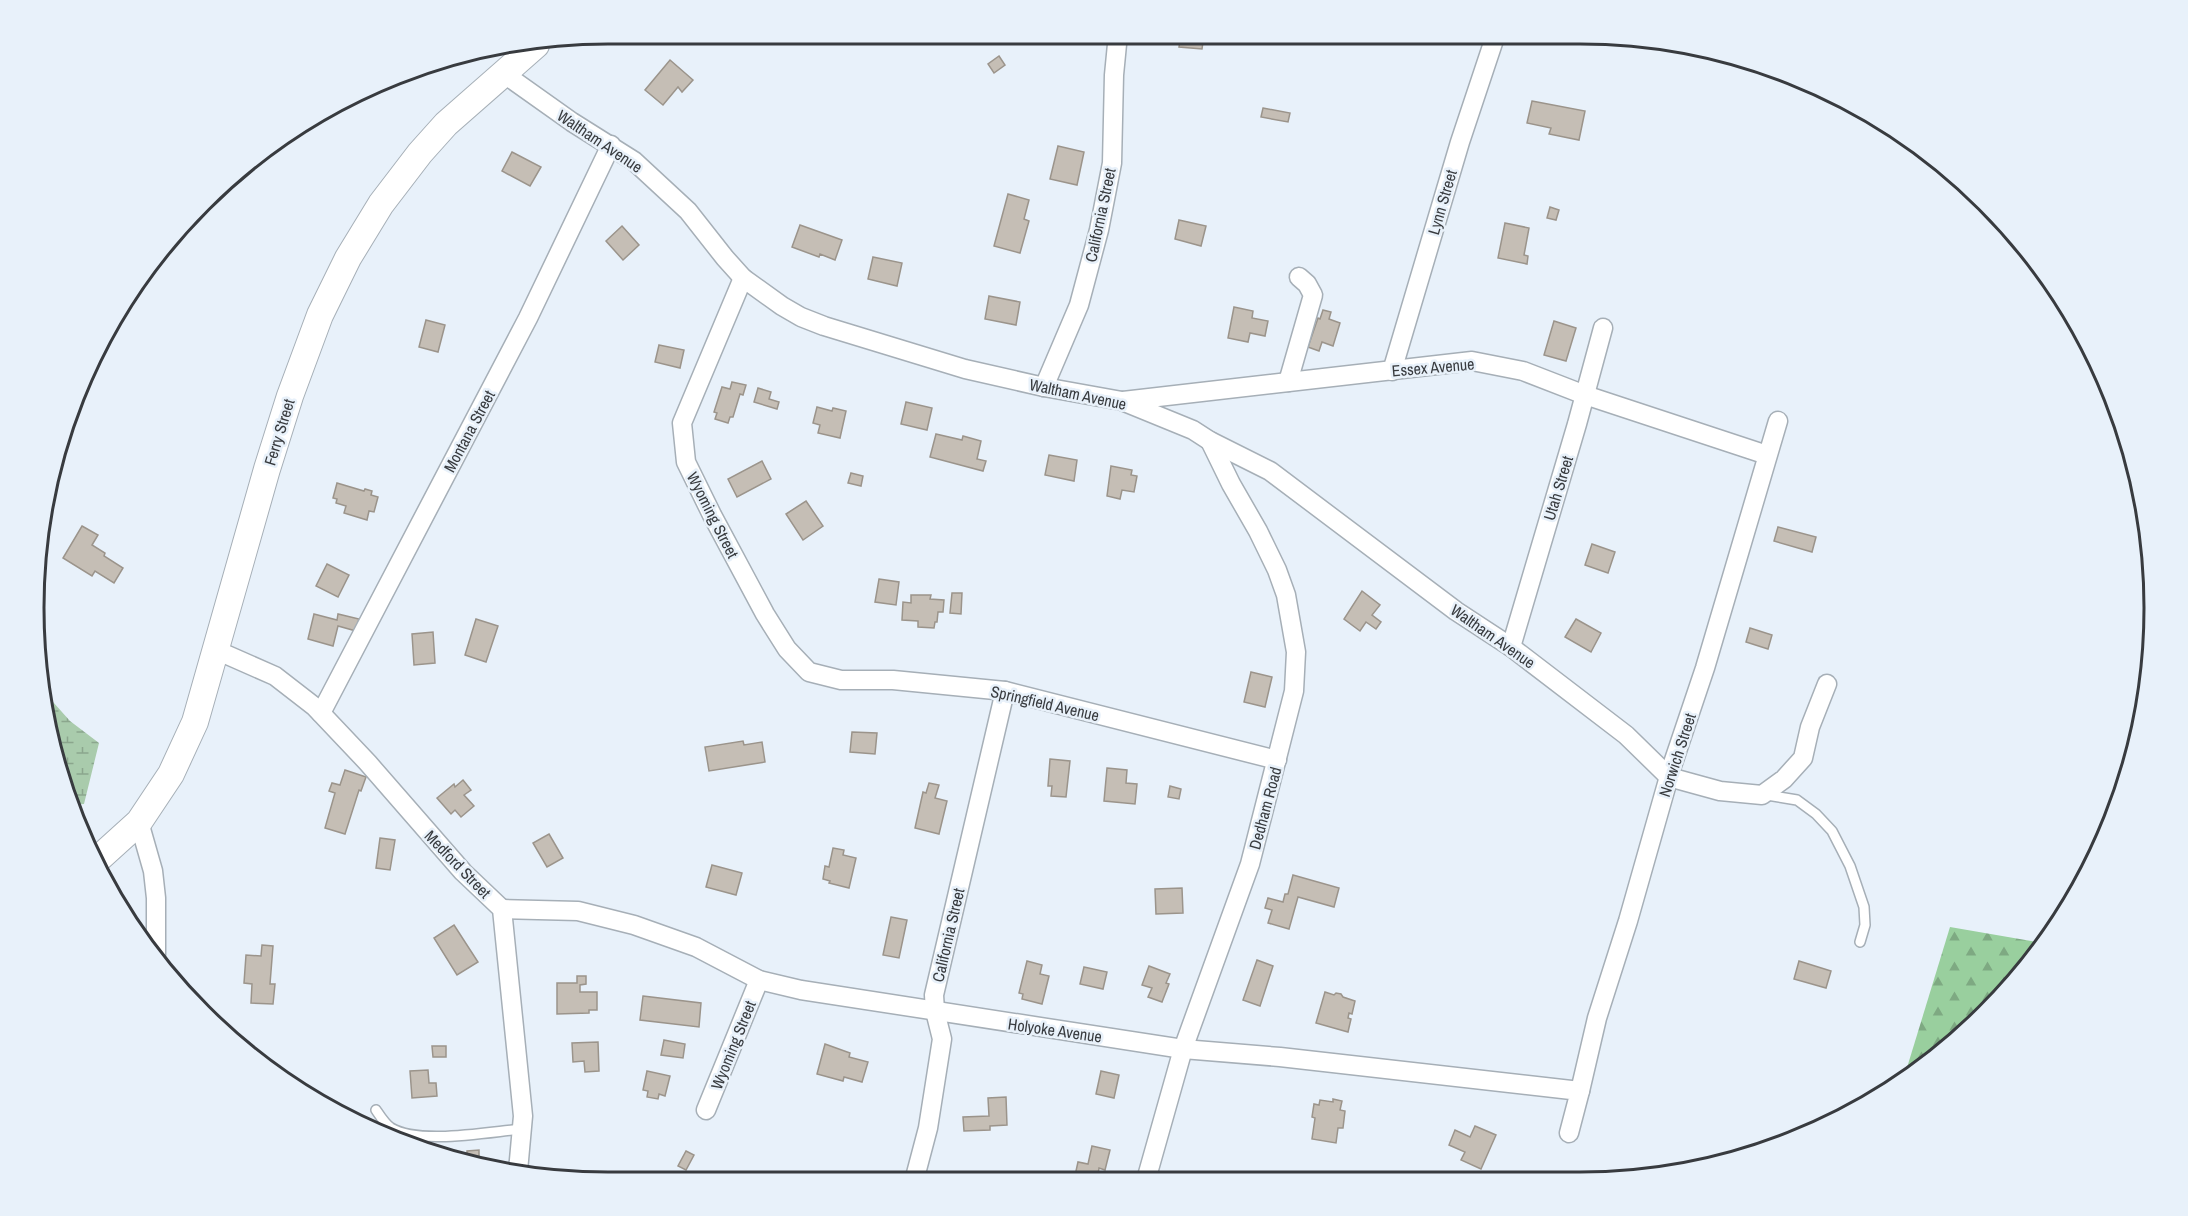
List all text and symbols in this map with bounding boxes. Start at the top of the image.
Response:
street label: Waltham Avenue [553,104,647,178]
street label: California Street [1079,166,1121,264]
street label: Lynn Street [1422,167,1462,237]
street label: Essex Avenue [1391,352,1475,382]
street label: Waltham Avenue [1028,373,1128,415]
street label: Montana Street [438,386,500,476]
street label: Ferry Street [258,396,300,468]
street label: Utah Street [1538,453,1578,523]
street label: Wyoming Street [682,468,744,562]
street label: Waltham Avenue [1446,599,1540,673]
street label: Springfield Avenue [989,680,1101,726]
street label: Norwich Street [1653,710,1701,800]
street label: Dedham Road [1243,764,1287,852]
street label: Medford Street [420,825,496,903]
street label: California Street [927,886,970,984]
street label: Wyoming Street [705,997,761,1093]
street label: Holyoke Avenue [1007,1013,1103,1047]

